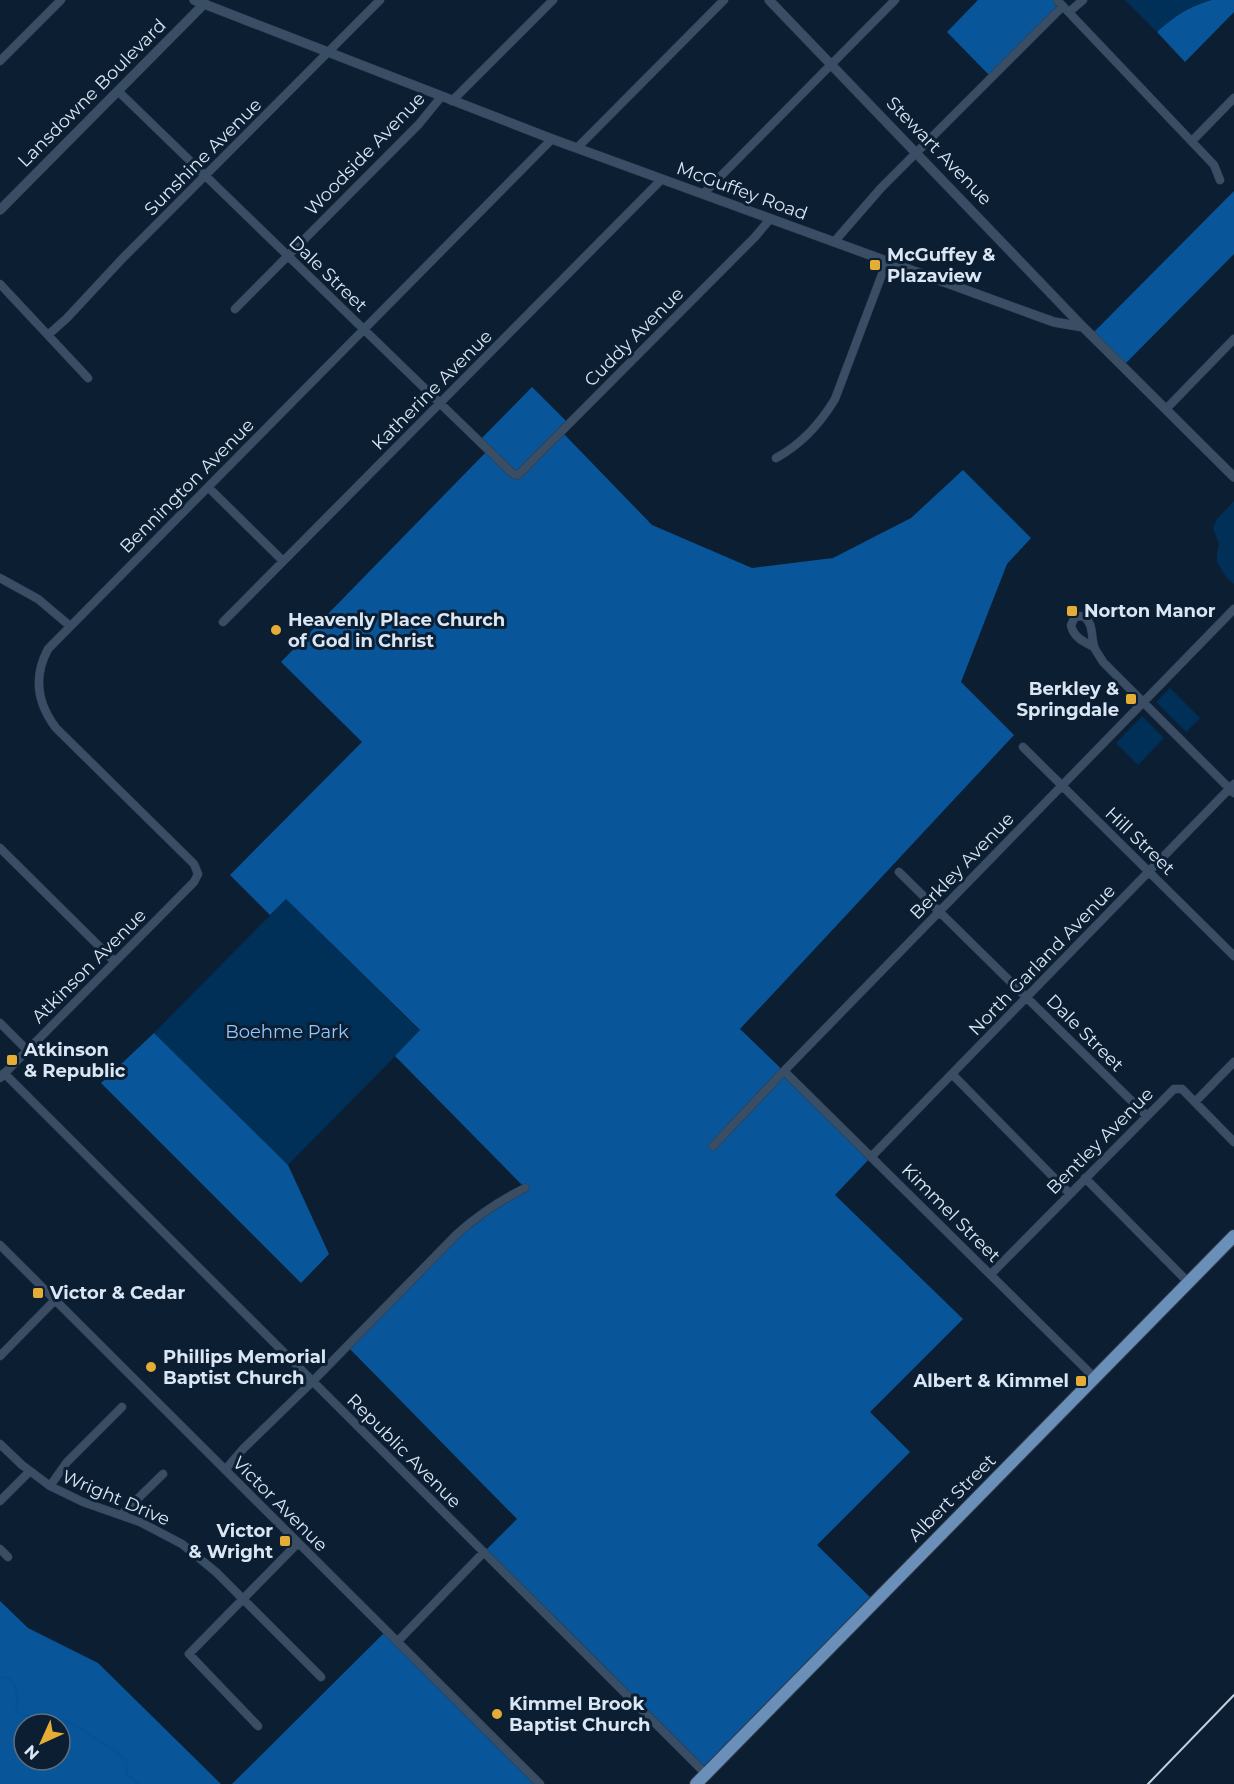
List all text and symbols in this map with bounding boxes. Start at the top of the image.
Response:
street label: Lansdowne Boulevard [13,14,171,172]
street label: Woodside Avenue [300,88,430,220]
street label: Stewart Avenue [882,92,996,210]
street label: Sunshine Avenue [140,94,266,220]
street label: McGuffey Road [674,157,810,225]
street label: Dale Street [284,231,372,317]
place label: McGuffey & Plazaview [887,244,995,287]
marker: McGuffey & Plazaview [868,258,882,272]
street label: Cuddy Avenue [580,283,688,391]
street label: Katherine Avenue [367,325,497,455]
street label: Bennington Avenue [115,414,259,558]
place label: Norton Manor [1084,600,1216,622]
marker: Norton Manor [1065,604,1079,618]
place label: Heavenly Place Church of God in Christ [288,609,505,652]
marker: Heavenly Place Church of God in Christ [269,623,283,637]
place label: Berkley & Springdale [1017,678,1119,721]
marker: Berkley & Springdale [1124,692,1138,706]
street label: Hill Street [1101,802,1179,880]
street label: Berkley Avenue [905,808,1019,924]
street label: North Garland Avenue [964,880,1120,1040]
street label: Atkinson Avenue [27,904,151,1028]
street label: Dale Street [1042,990,1128,1076]
park label: Boehme Park [225,1021,349,1043]
place label: Atkinson & Republic [23,1039,126,1082]
marker: Atkinson & Republic [5,1053,19,1067]
street label: Bentley Avenue [1042,1083,1158,1199]
street label: Kimmel Street [897,1159,1005,1267]
place label: Victor & Cedar [49,1282,186,1304]
marker: Victor & Cedar [31,1286,45,1300]
place label: Phillips Memorial Baptist Church [163,1346,326,1389]
marker: Phillips Memorial Baptist Church [144,1360,158,1374]
place label: Albert & Kimmel [913,1370,1069,1392]
marker: Albert & Kimmel [1074,1374,1088,1388]
street label: Republic Avenue [342,1389,466,1513]
street label: Albert Street [904,1450,1000,1546]
street label: Victor Avenue [228,1452,332,1556]
street label: Wright Drive [59,1465,173,1531]
place label: Victor & Wright [189,1520,273,1563]
marker: Victor & Wright [278,1534,292,1548]
place label: Kimmel Brook Baptist Church [509,1693,650,1736]
marker: Kimmel Brook Baptist Church [490,1707,504,1721]
north arrow [12,1712,72,1772]
text: N [20,1741,43,1764]

